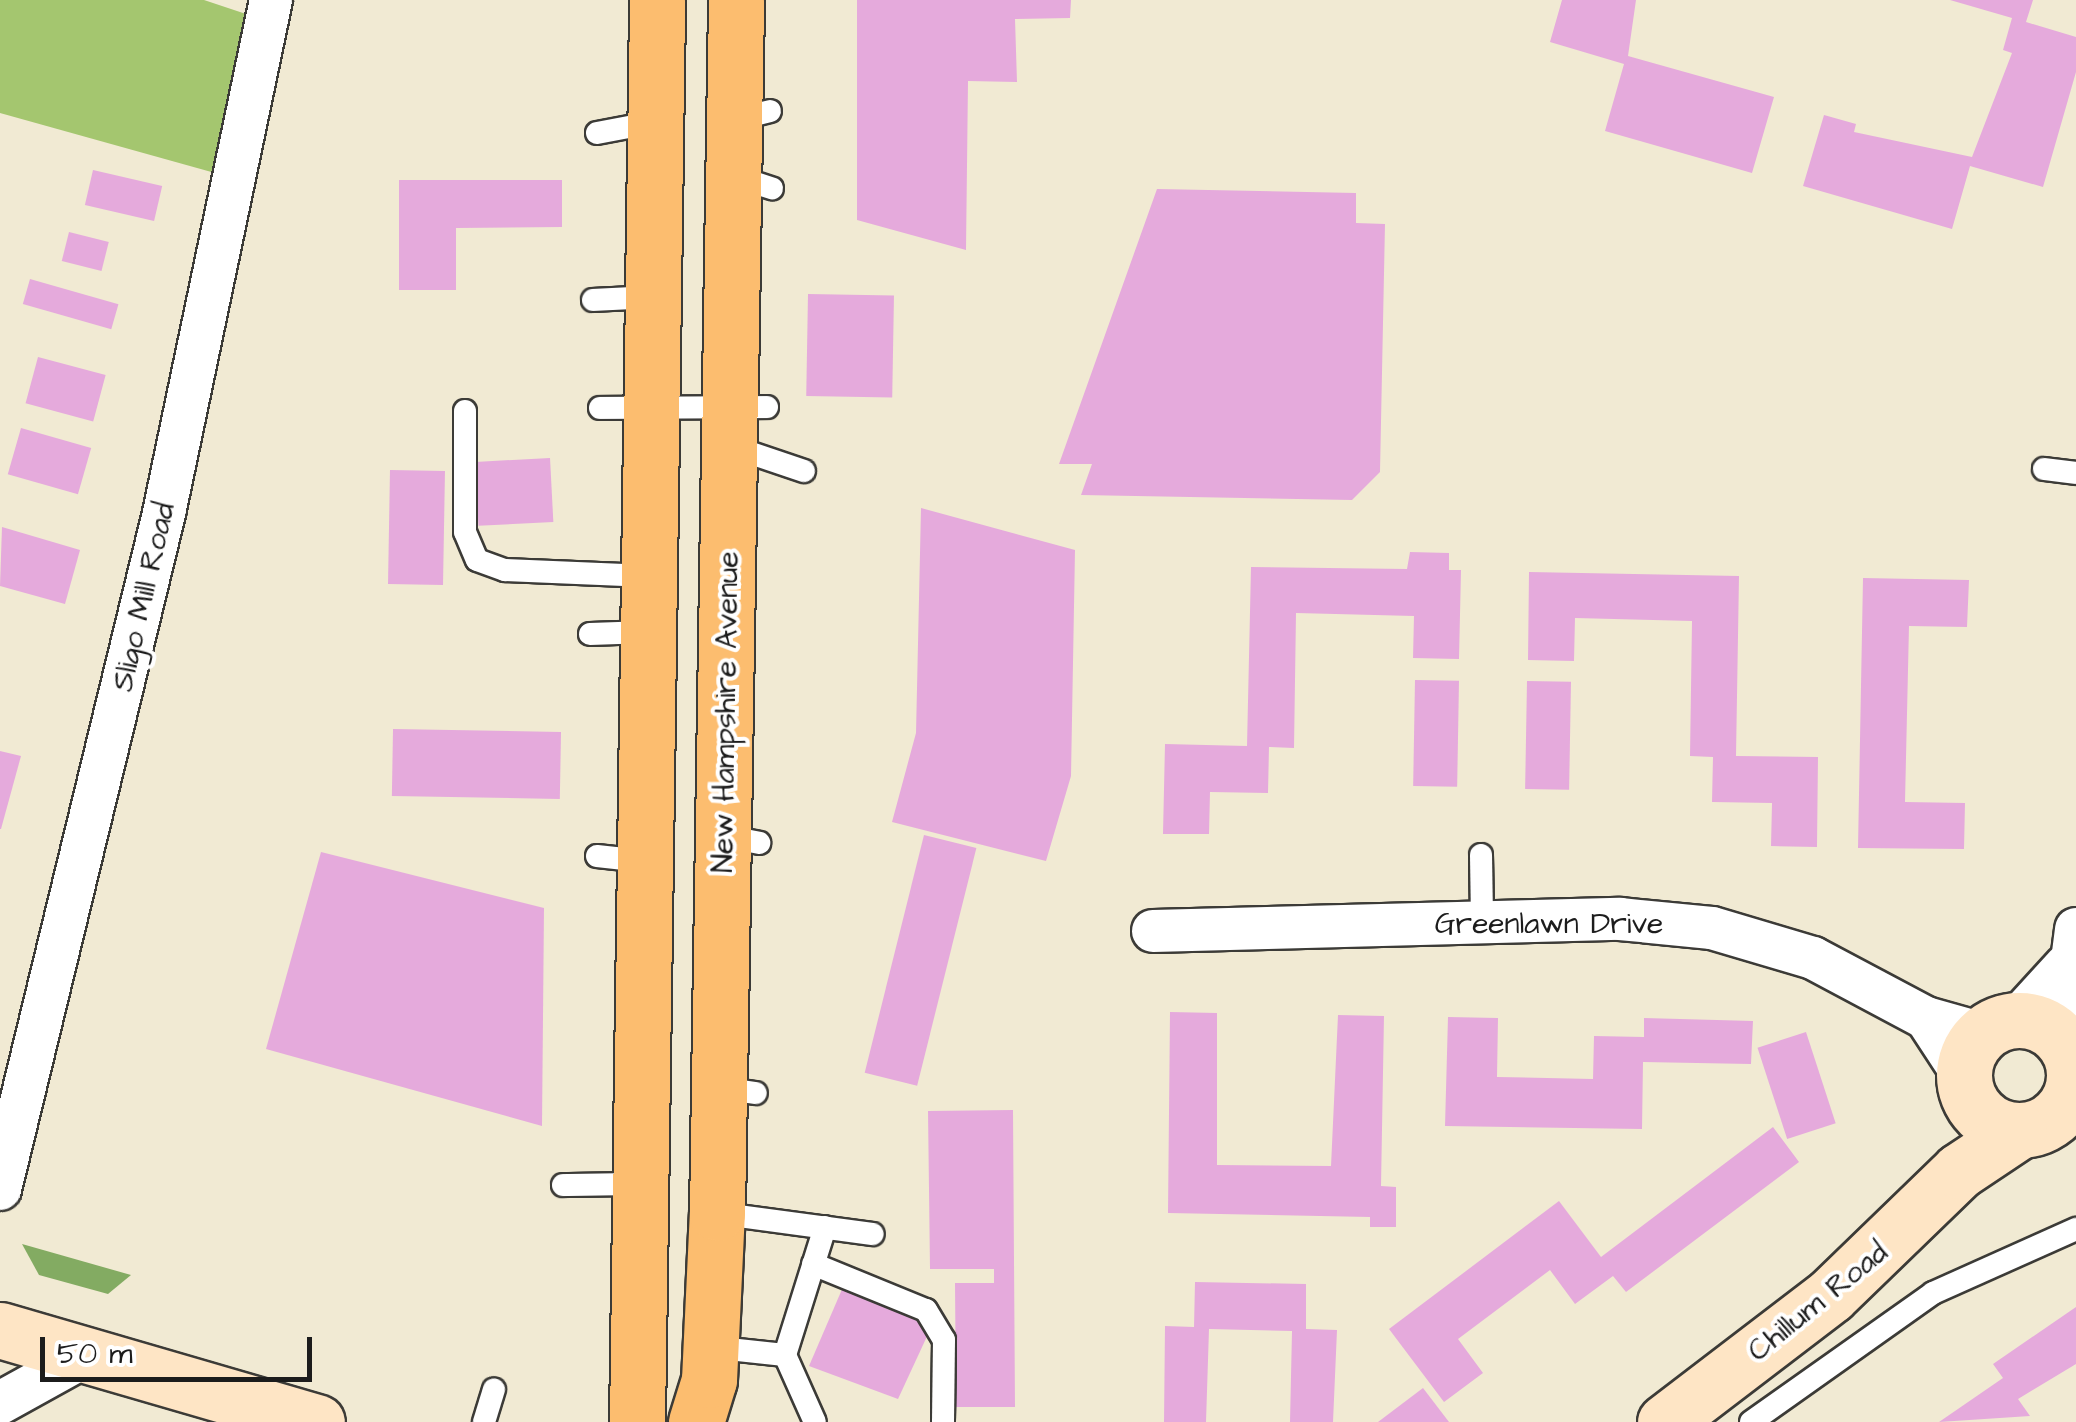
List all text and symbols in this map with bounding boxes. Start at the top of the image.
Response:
street label: Sligo Mill Road [105,499,183,695]
street label: New Hampshire Avenue [705,551,747,873]
street label: Greenlawn Drive [1435,906,1663,942]
street label: Chillum Road [1741,1235,1895,1369]
scale bar [45,1317,318,1379]
text: 50 m [57,1333,133,1375]

